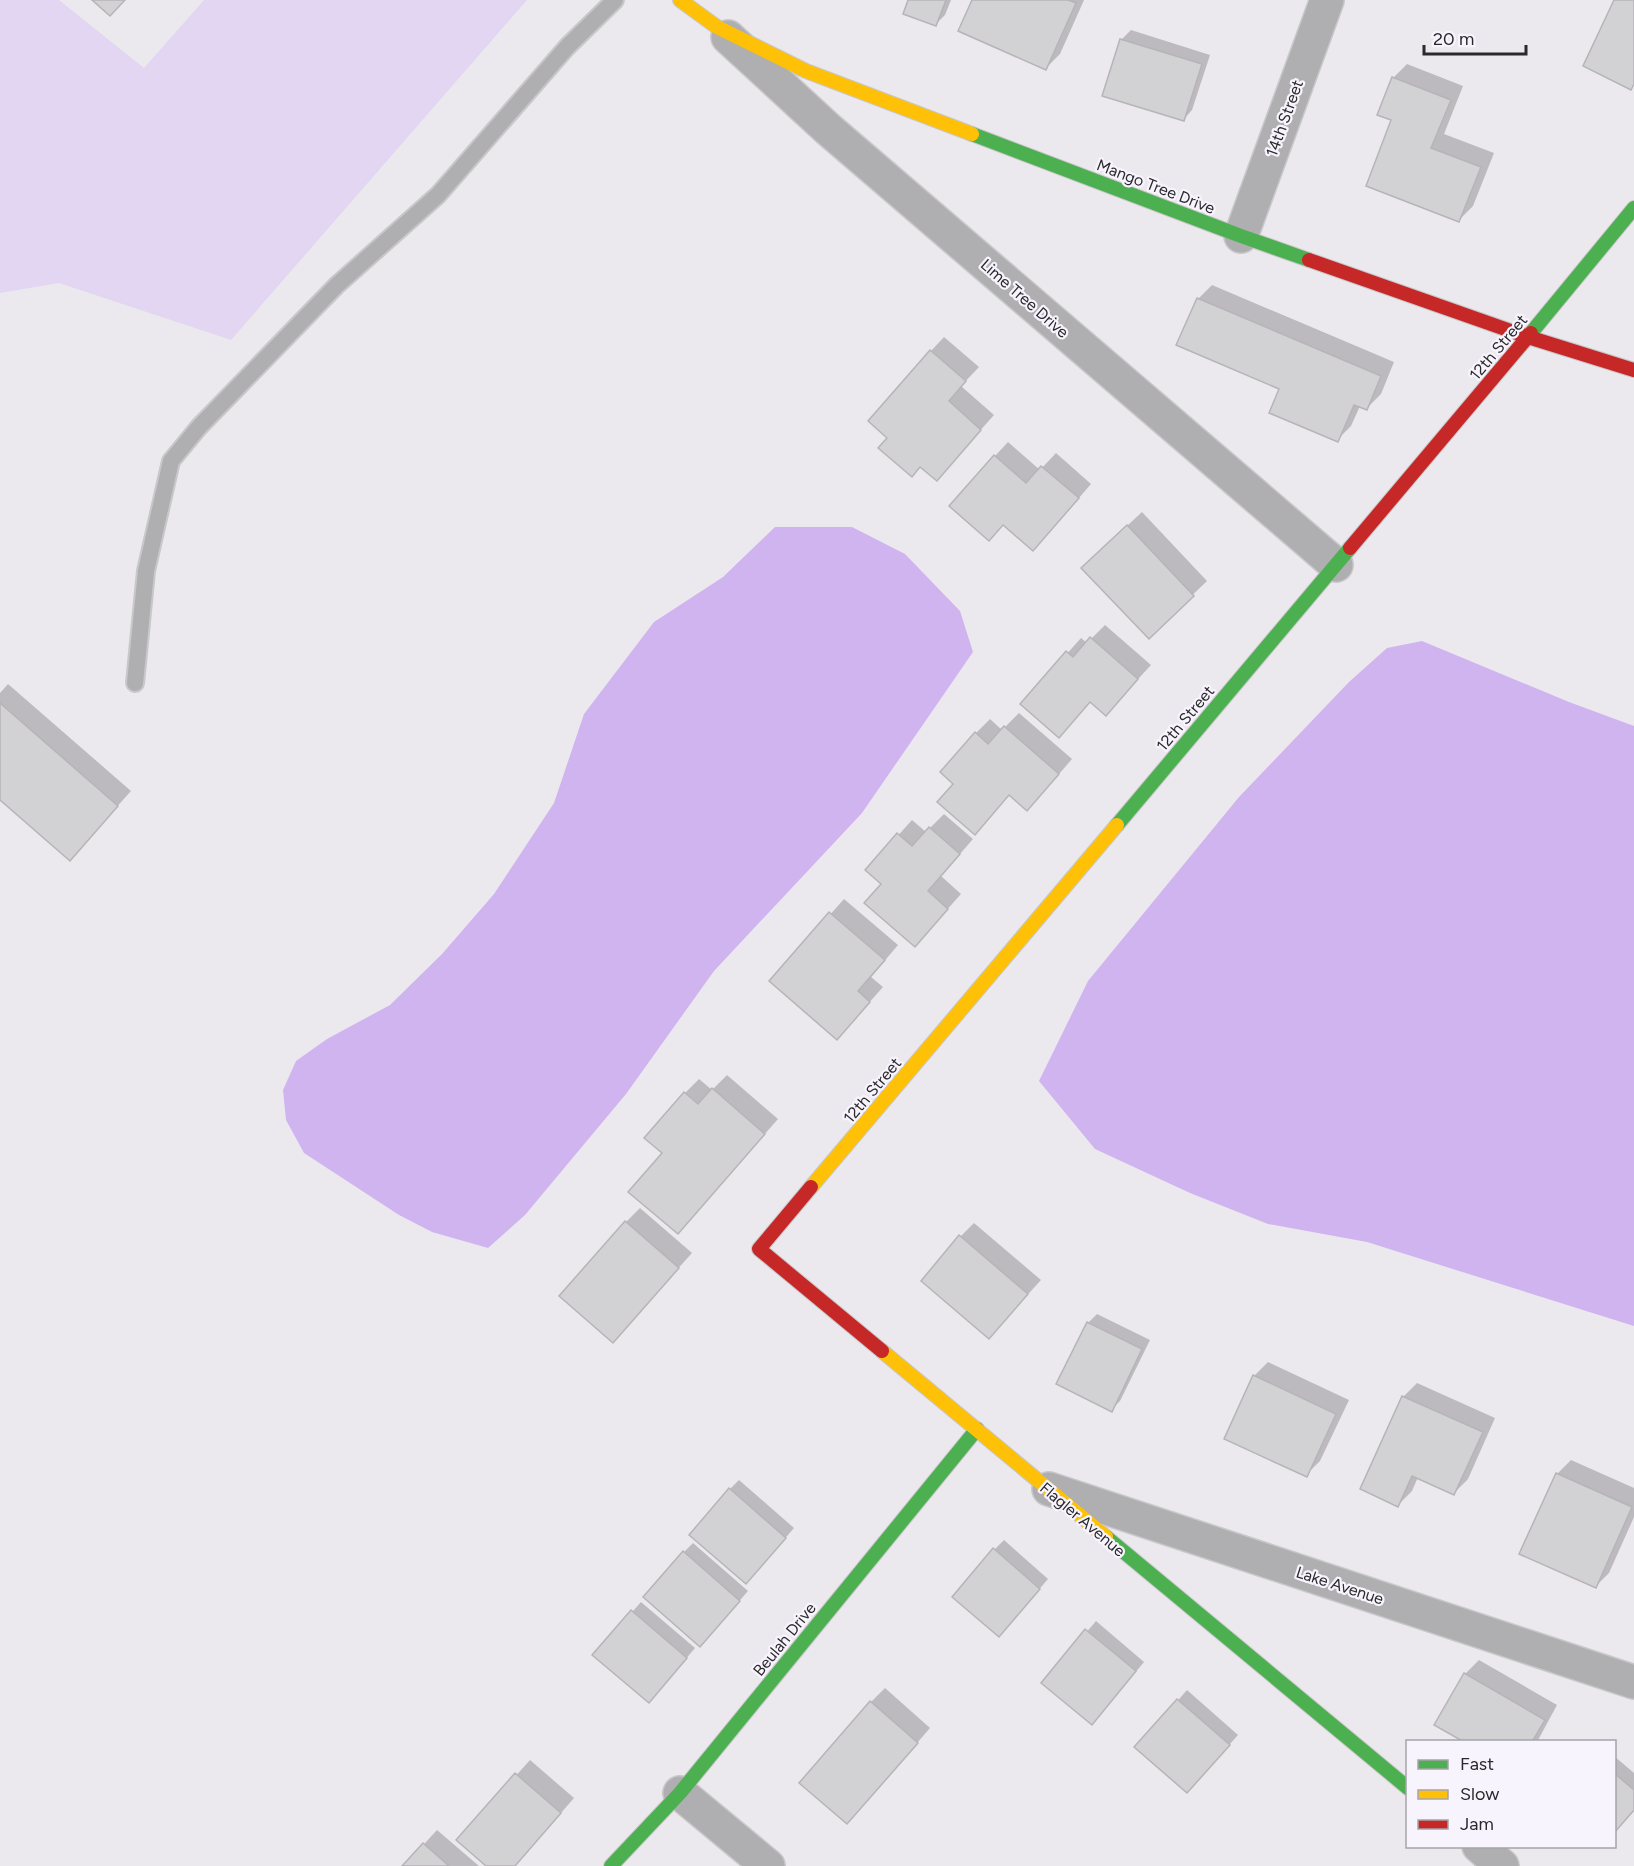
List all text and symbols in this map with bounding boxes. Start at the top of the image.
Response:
scale bar [1424,18,1526,56]
text: 20 m [1433,28,1474,50]
street label: 14th Street [1262,77,1307,159]
street label: Mango Tree Drive [1094,155,1218,218]
street label: Lime Tree Drive [977,255,1073,342]
street label: 12th Street [1466,311,1531,384]
street label: 12th Street [1153,682,1218,755]
street label: 12th Street [840,1054,905,1127]
street label: Flagler Avenue [1036,1478,1129,1561]
street label: Lake Avenue [1294,1562,1386,1609]
street label: Beulah Drive [749,1599,820,1680]
legend [1406,1740,1616,1848]
text: Fast [1460,1753,1494,1775]
text: Slow [1460,1783,1499,1805]
text: Jam [1460,1813,1494,1835]

